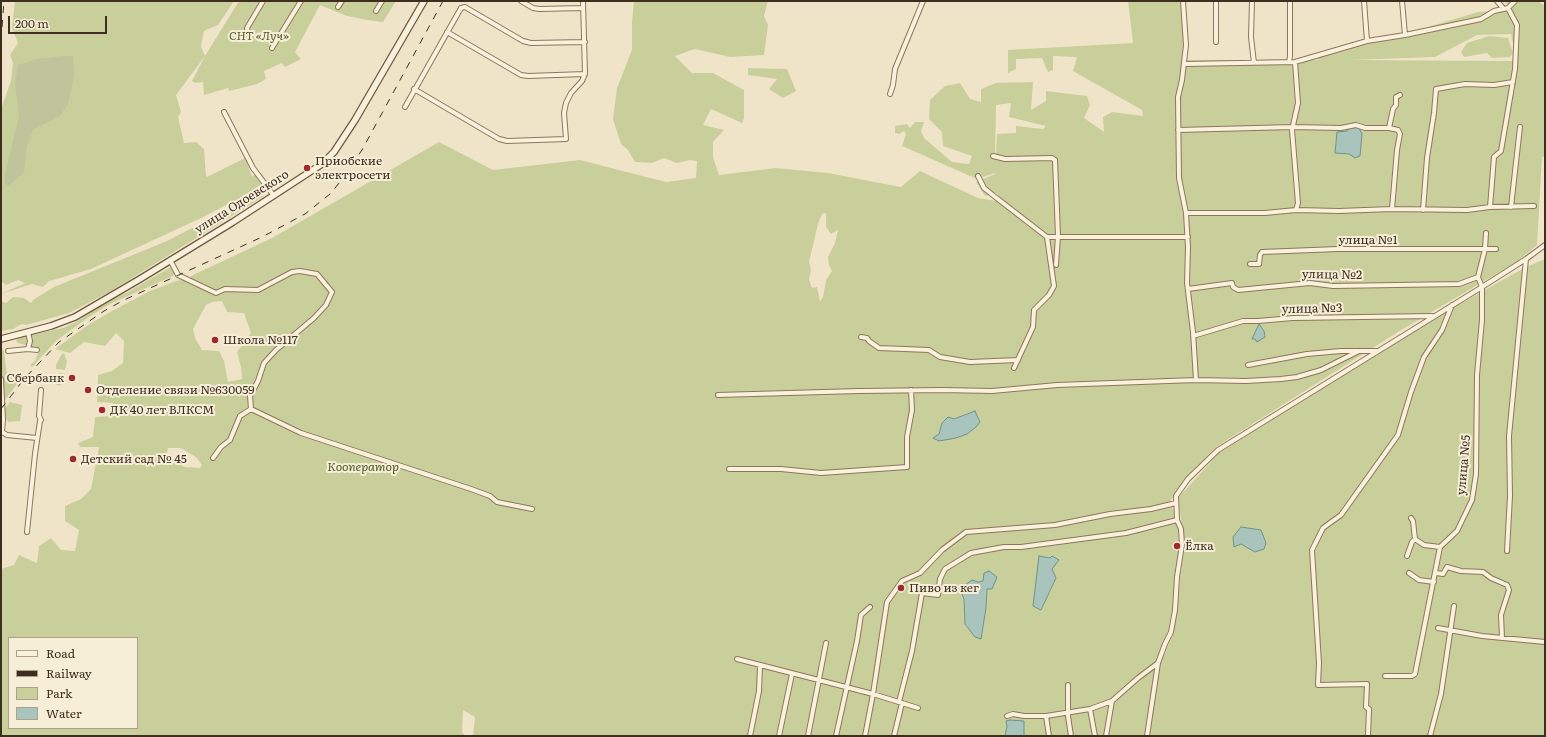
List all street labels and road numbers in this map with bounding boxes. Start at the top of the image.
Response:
street label: улица Одоевского [192,167,292,237]
street label: улица №1 [1338,233,1398,247]
street label: улица №2 [1302,267,1362,283]
street label: улица №3 [1281,301,1343,317]
street label: улица №5 [1454,434,1474,496]

